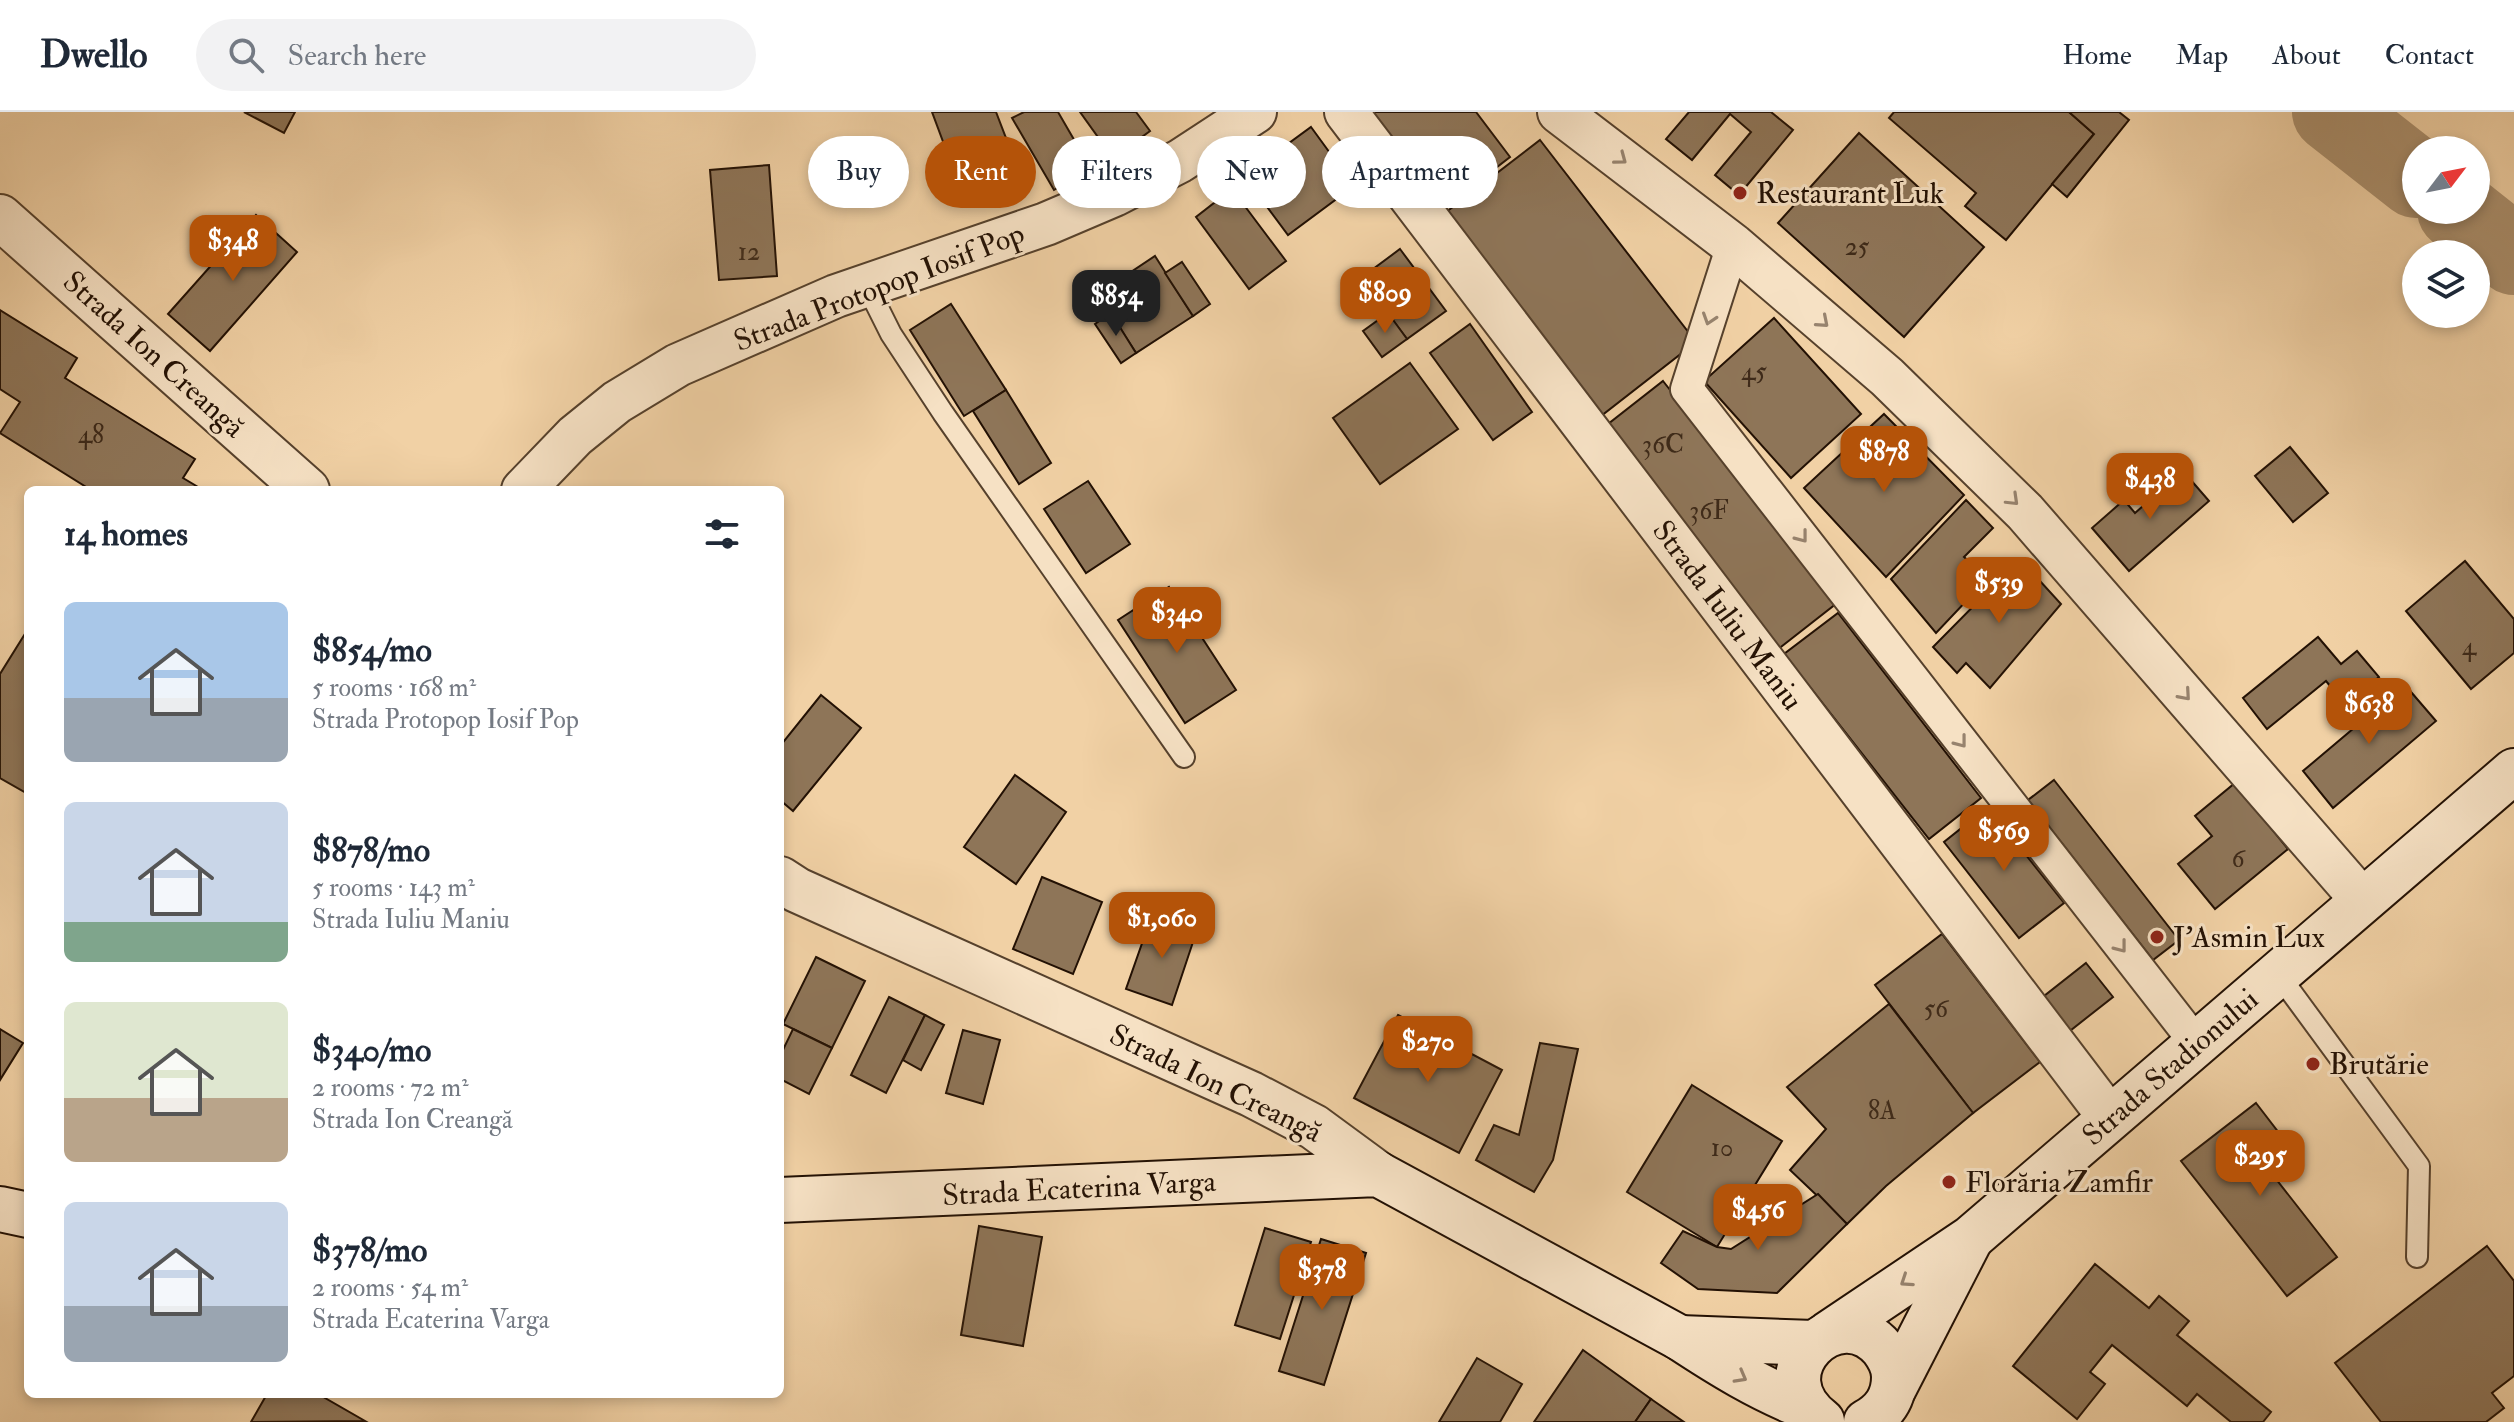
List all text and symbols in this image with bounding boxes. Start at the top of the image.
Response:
search box [196,19,756,91]
text: Dwello [40,31,148,79]
icon: search [224,33,268,77]
text: Search here [288,37,426,74]
text: Home [2062,38,2132,73]
text: Map [2176,38,2228,73]
text: About [2272,38,2341,73]
text: Contact [2385,38,2474,73]
chip: Buy [808,136,909,208]
chip: Rent [925,136,1036,208]
chip: Filters [1052,136,1181,208]
chip: New [1197,136,1306,208]
chip: Apartment [1322,136,1498,208]
north arrow [2402,136,2490,224]
map controls [2402,136,2490,328]
one-way arrow [1612,150,1627,164]
place label: Restaurant Luk [1756,175,1944,212]
marker: Restaurant Luk [1731,184,1749,202]
pin: $348 [186,215,280,283]
street label: Strada Protopop Iosif Pop [729,215,1030,360]
text: $348 [208,225,258,257]
house number: 25 [1845,231,1870,263]
house number: 12 [738,236,760,268]
button: layers [2402,240,2490,328]
street label: Strada Ion Creangă [55,263,253,446]
pin: $809 [1338,267,1432,335]
pin: $854 [1069,270,1163,338]
text: $809 [1358,277,1412,309]
text: $854 [1090,280,1142,312]
one-way arrow [1703,312,1719,326]
one-way arrow [1814,313,1829,327]
house number: 45 [1741,356,1767,388]
house number: 48 [78,419,104,451]
pin: $878 [1837,426,1931,494]
house number: 36C [1642,429,1684,461]
text: $878 [1858,436,1910,468]
pin: $438 [2103,453,2197,521]
text: $438 [2125,463,2175,495]
one-way arrow [2004,491,2018,505]
house number: 36F [1689,495,1729,527]
icon: filters [700,512,744,556]
text: 14 homes [64,513,188,556]
street label: Strada Iuliu Maniu [1644,513,1811,718]
one-way arrow [1792,528,1806,542]
pin: $539 [1952,557,2046,625]
text: $539 [1974,567,2024,599]
pin: $340 [1130,587,1224,655]
text: $340 [1151,597,1203,629]
text: $854/mo [312,629,432,672]
house number: 4 [2462,631,2477,663]
icon: home [128,634,224,730]
text: 5 rooms · 168 m² [312,672,476,704]
pin: $638 [2322,678,2416,746]
one-way arrow [2175,686,2190,700]
text: $638 [2344,688,2394,720]
text: Strada Protopop Iosif Pop [312,704,579,736]
one-way arrow [1952,733,1966,748]
pin: $569 [1957,805,2051,873]
text: $569 [1978,815,2030,847]
text: $878/mo [312,829,430,872]
icon: home [128,834,224,930]
house number: 6 [2231,843,2246,875]
text: 5 rooms · 143 m² [312,872,475,904]
pin: $1,060 [1097,892,1227,960]
text: $1,060 [1127,902,1197,934]
text: Strada Iuliu Maniu [312,904,510,936]
place label: J'Asmin Lux [2172,919,2325,956]
marker: J'Asmin Lux [2148,928,2166,946]
one-way arrow [2112,938,2126,953]
street label: Strada Stadionului [2075,981,2266,1154]
house number: 56 [1924,993,1950,1025]
street label: Strada Ion Creangă [1104,1016,1329,1151]
pin: $270 [1381,1016,1475,1084]
text: $270 [1401,1026,1455,1058]
text: $340/mo [312,1029,431,1072]
icon: home [128,1034,224,1130]
place label: Brutărie [2329,1046,2429,1083]
marker: Brutărie [2304,1055,2322,1073]
text: 2 rooms · 72 m² [312,1072,469,1104]
house number: 8A [1868,1095,1897,1127]
text: Strada Ion Creangă [312,1104,513,1136]
pin: $295 [2213,1130,2307,1198]
house number: 10 [1711,1132,1733,1164]
text: $295 [2234,1140,2286,1172]
street label: Strada Ecaterina Varga [941,1163,1218,1214]
place label: Florăria Zamfir [1965,1164,2153,1201]
marker: Florăria Zamfir [1940,1173,1958,1191]
pin: $456 [1711,1184,1805,1252]
text: $456 [1731,1194,1785,1226]
text: $378/mo [312,1229,427,1272]
icon: home [128,1234,224,1330]
pin: $378 [1275,1244,1369,1312]
text: $378 [1298,1254,1346,1286]
text: 2 rooms · 54 m² [312,1272,468,1304]
one-way arrow [1901,1272,1915,1287]
text: Strada Ecaterina Varga [312,1304,550,1336]
one-way arrow [1732,1367,1746,1383]

